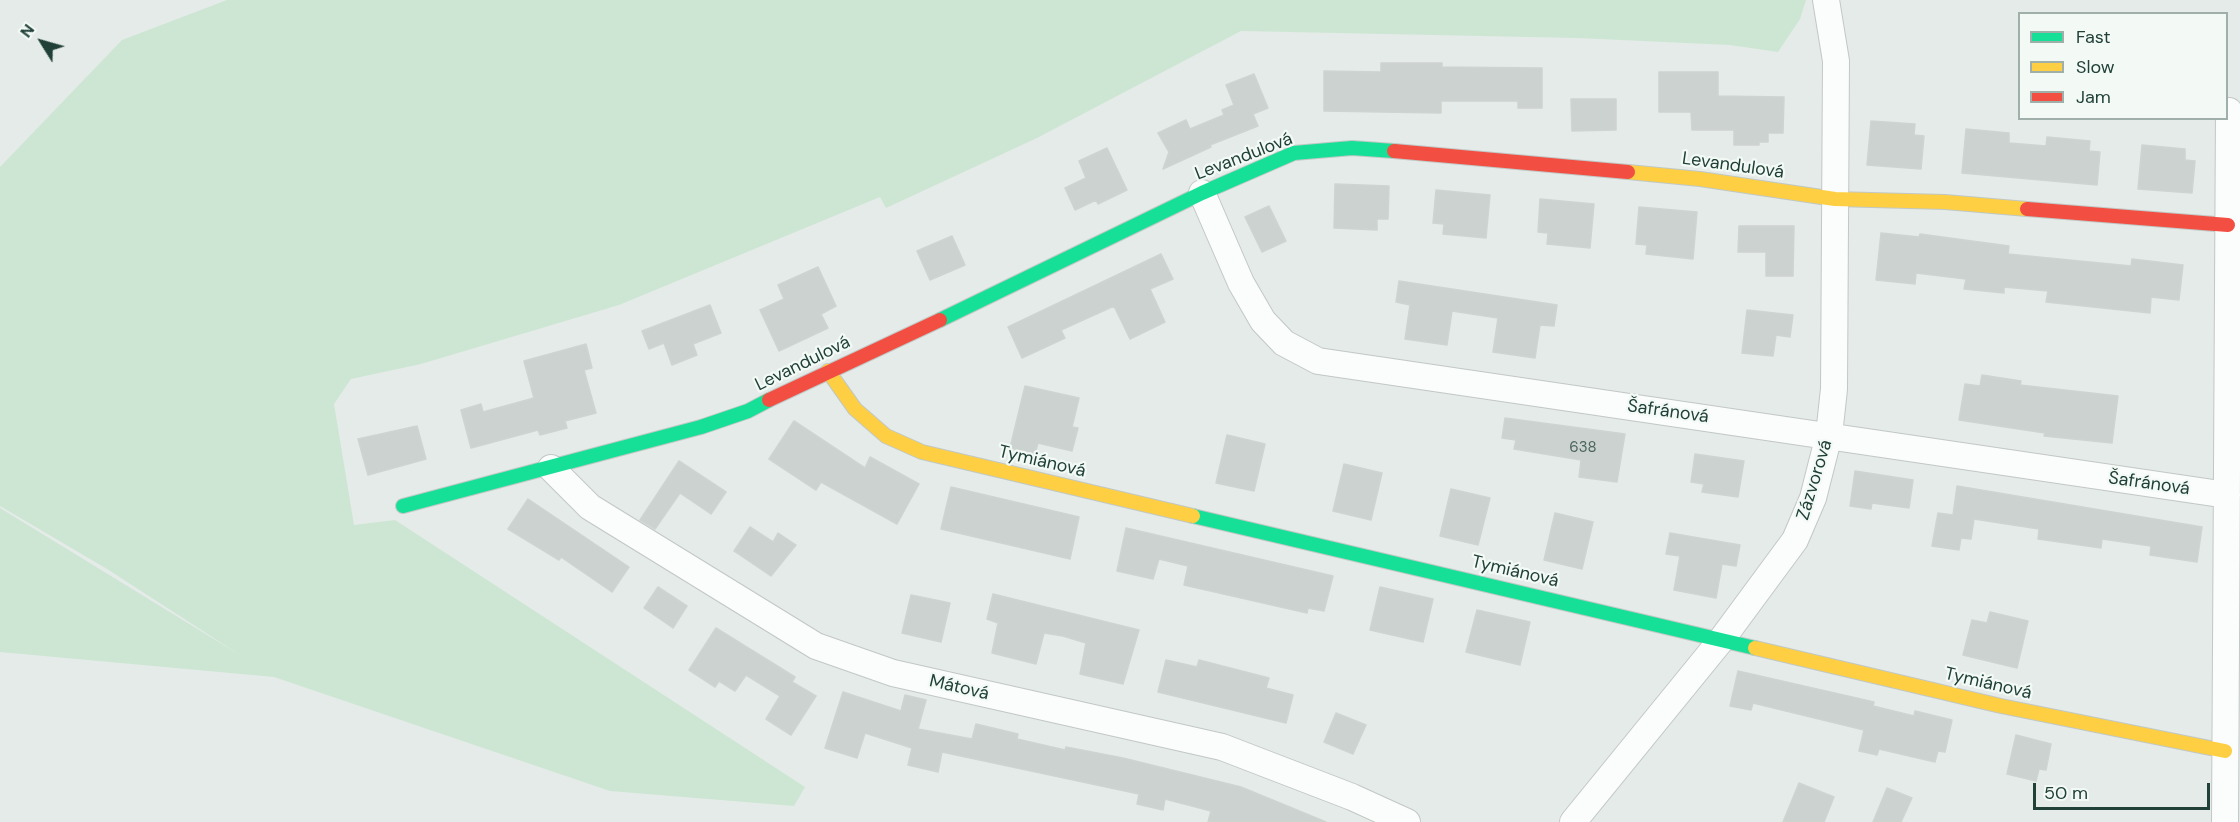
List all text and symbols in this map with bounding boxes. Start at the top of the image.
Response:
north arrow [12,12,72,72]
legend [2018,12,2228,120]
text: N [15,20,39,42]
text: Fast [2076,25,2111,49]
text: Slow [2076,55,2115,79]
text: Jam [2076,85,2111,109]
street label: Levandulová [1192,128,1296,186]
street label: Levandulová [1681,148,1785,184]
street label: Levandulová [752,332,854,396]
street label: Šafránová [1626,396,1710,428]
street label: Zázvorová [1793,437,1837,523]
house number: 638 [1569,439,1597,457]
street label: Tymiánová [996,441,1088,483]
street label: Šafránová [2107,468,2191,500]
street label: Tymiánová [1469,551,1561,593]
street label: Tymiánová [1942,663,2034,705]
street label: Mátová [927,671,991,705]
scale bar [2036,771,2213,809]
text: 50 m [2044,781,2088,805]

